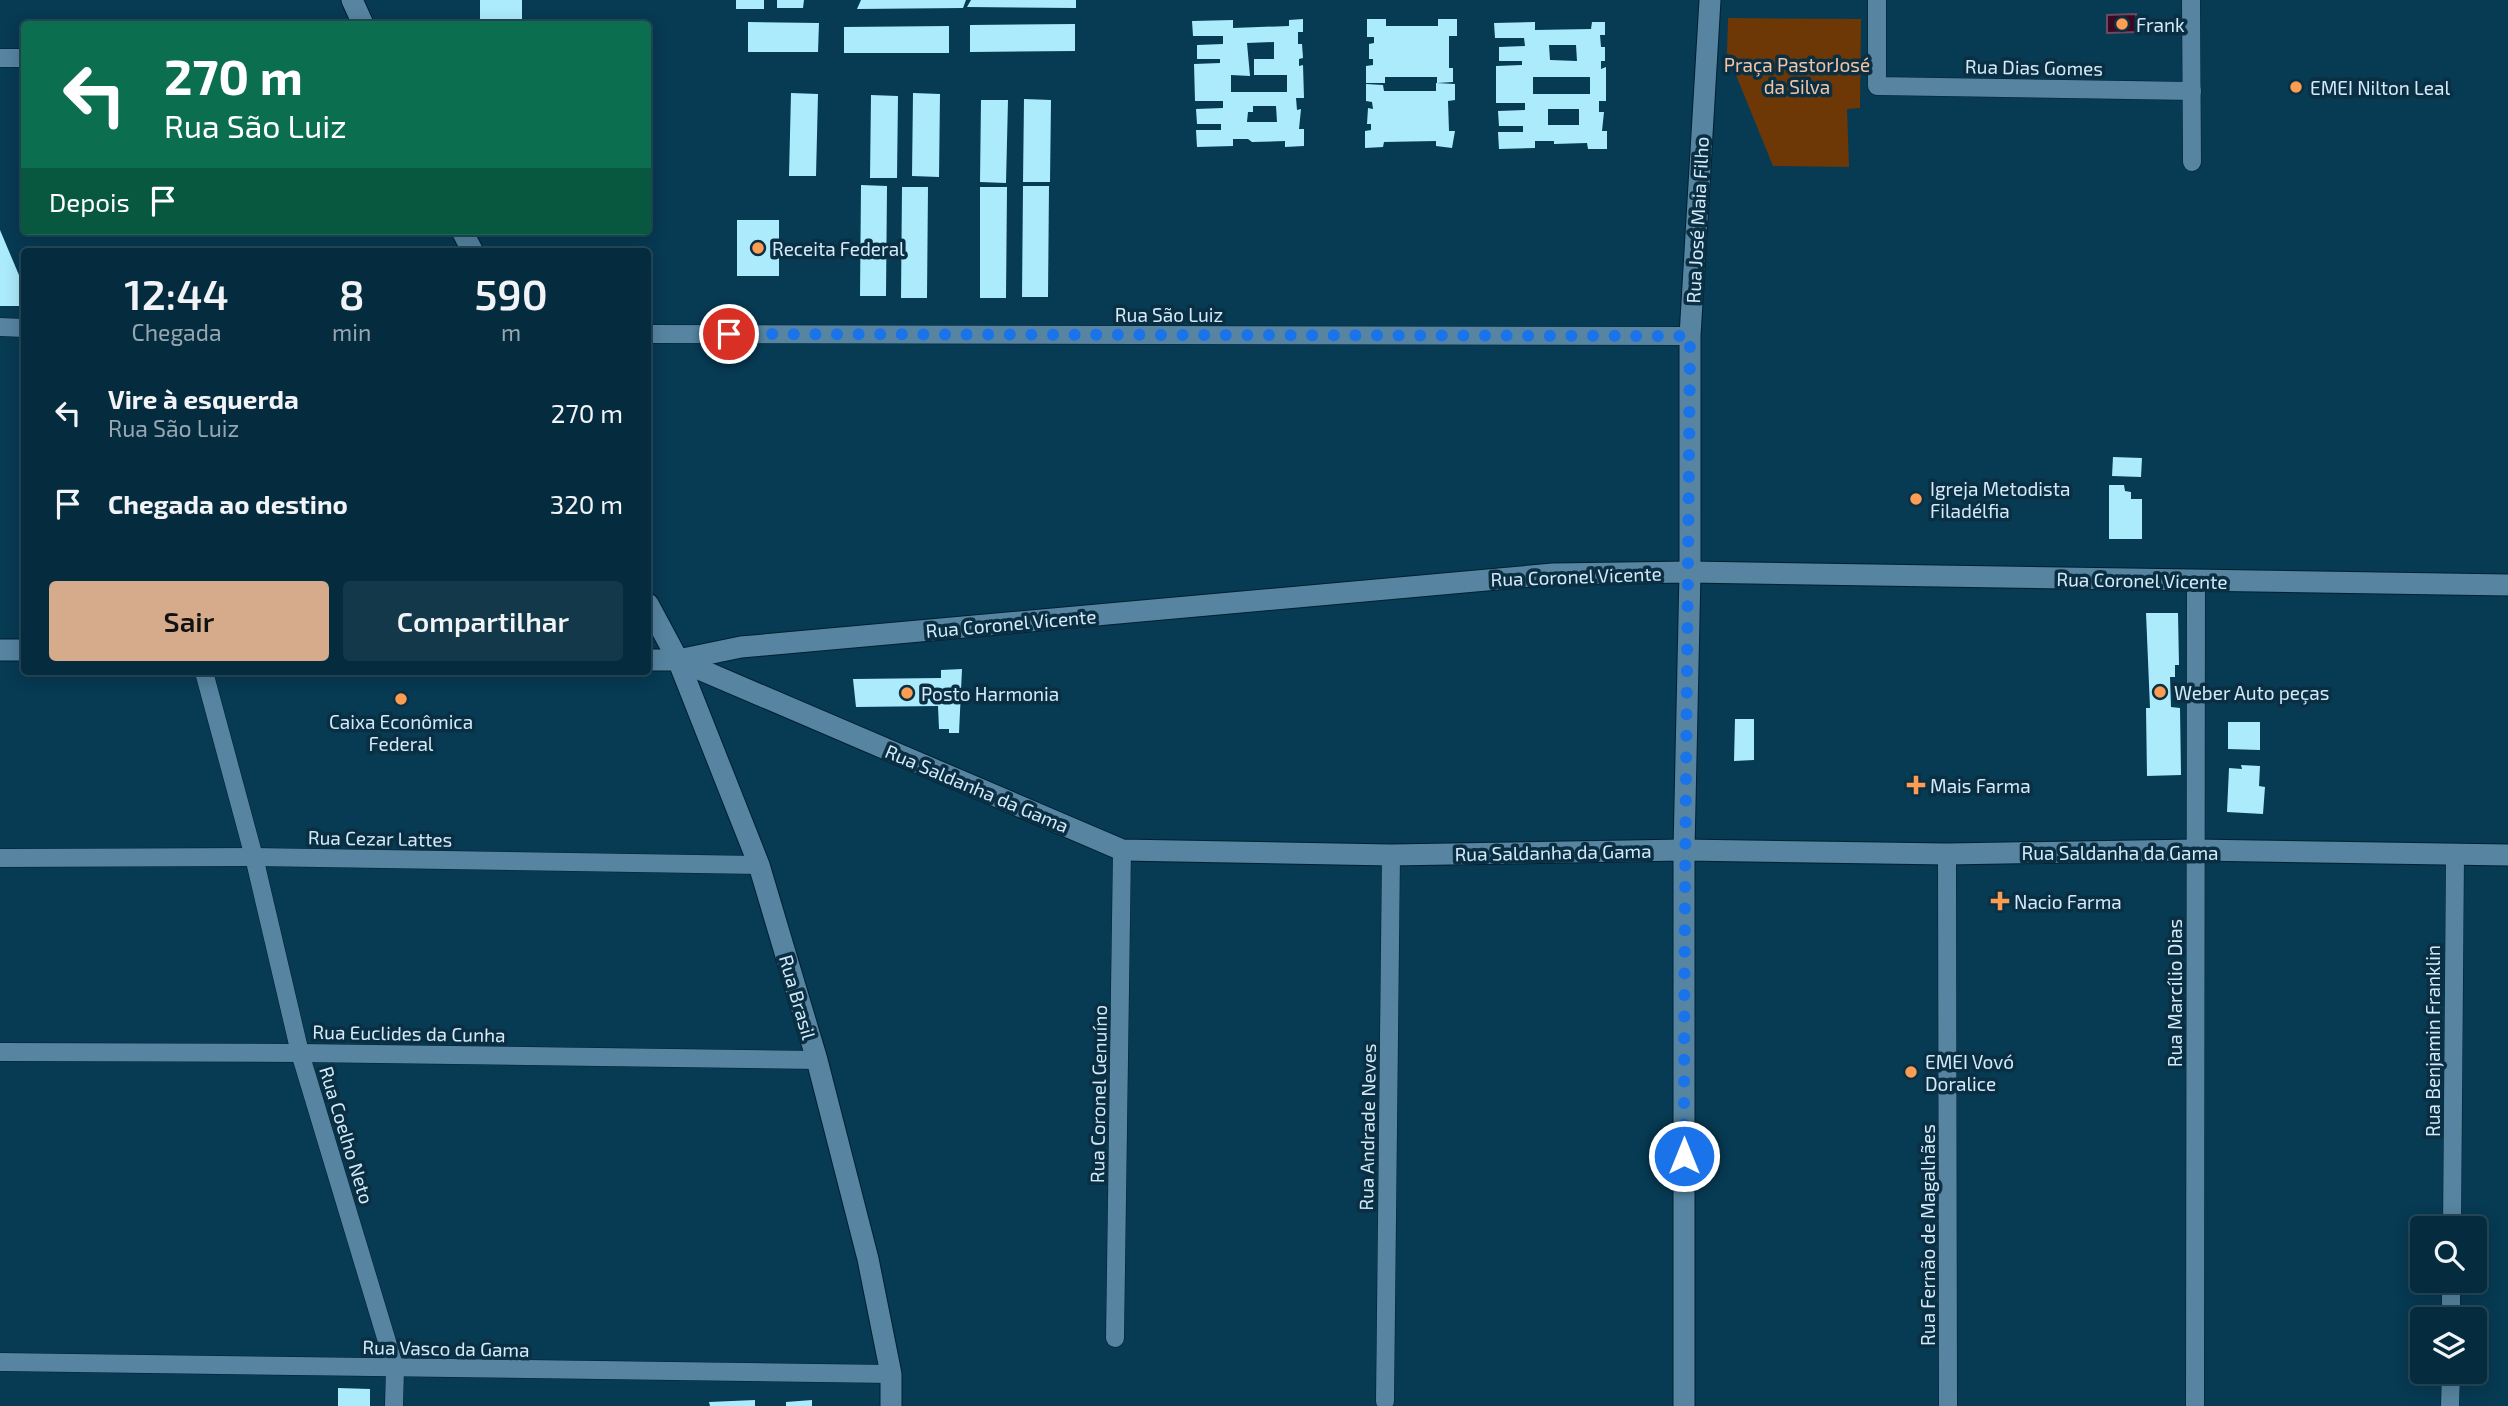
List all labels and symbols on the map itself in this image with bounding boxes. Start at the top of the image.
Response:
place label: Frank [2136,13,2185,36]
marker: Frank [2114,16,2130,32]
park label: Praça PastorJosé da Silva [1724,53,1870,98]
street label: Rua Dias Gomes [1965,54,2103,80]
place label: EMEI Nilton Leal [2310,76,2450,99]
marker: EMEI Nilton Leal [2288,79,2304,95]
street label: Rua José Maia Filho [1681,136,1713,304]
place label: Receita Federal [772,237,905,260]
marker: Receita Federal [750,240,766,256]
street label: Rua São Luiz [1115,303,1223,326]
pin [699,304,759,364]
place label: Igreja Metodista Filadélfia [1930,477,2070,522]
marker: Igreja Metodista Filadélfia [1908,491,1924,507]
street label: Rua Coronel Vicente [1490,562,1662,590]
street label: Rua Coronel Vicente [2056,567,2228,593]
street label: Rua Coronel Vicente [925,604,1097,642]
place label: Weber Auto peças [2174,681,2329,705]
place label: Posto Harmonia [921,682,1059,705]
marker: Weber Auto peças [2152,684,2168,700]
marker: Posto Harmonia [899,685,915,701]
marker: Caixa Econômica Federal [393,691,409,707]
place label: Caixa Econômica Federal [329,710,473,755]
street label: Rua Saldanha da Gama [882,739,1072,837]
place label: Mais Farma [1930,774,2031,797]
marker: Mais Farma [1908,777,1924,793]
street label: Rua Cezar Lattes [308,825,452,851]
street label: Rua Saldanha da Gama [1454,839,1652,865]
street label: Rua Saldanha da Gama [2021,841,2219,864]
place label: Nacio Farma [2014,890,2122,913]
marker: Nacio Farma [1992,893,2008,909]
street label: Rua Marcílio Dias [2163,919,2186,1067]
street label: Rua Benjamin Franklin [2421,945,2444,1137]
street label: Rua Brasil [775,952,821,1042]
street label: Rua Coronel Genuíno [1085,1005,1111,1183]
street label: Rua Euclides da Cunha [312,1020,506,1046]
street label: Rua Andrade Neves [1354,1043,1380,1211]
place label: EMEI Vovó Doralice [1925,1050,2014,1095]
street label: Rua Coelho Neto [315,1064,379,1206]
marker: EMEI Vovó Doralice [1903,1064,1919,1080]
position arrow [1647,1119,1721,1193]
street label: Rua Fernão de Magalhães [1916,1124,1939,1346]
street label: Rua Vasco da Gama [362,1335,530,1361]

